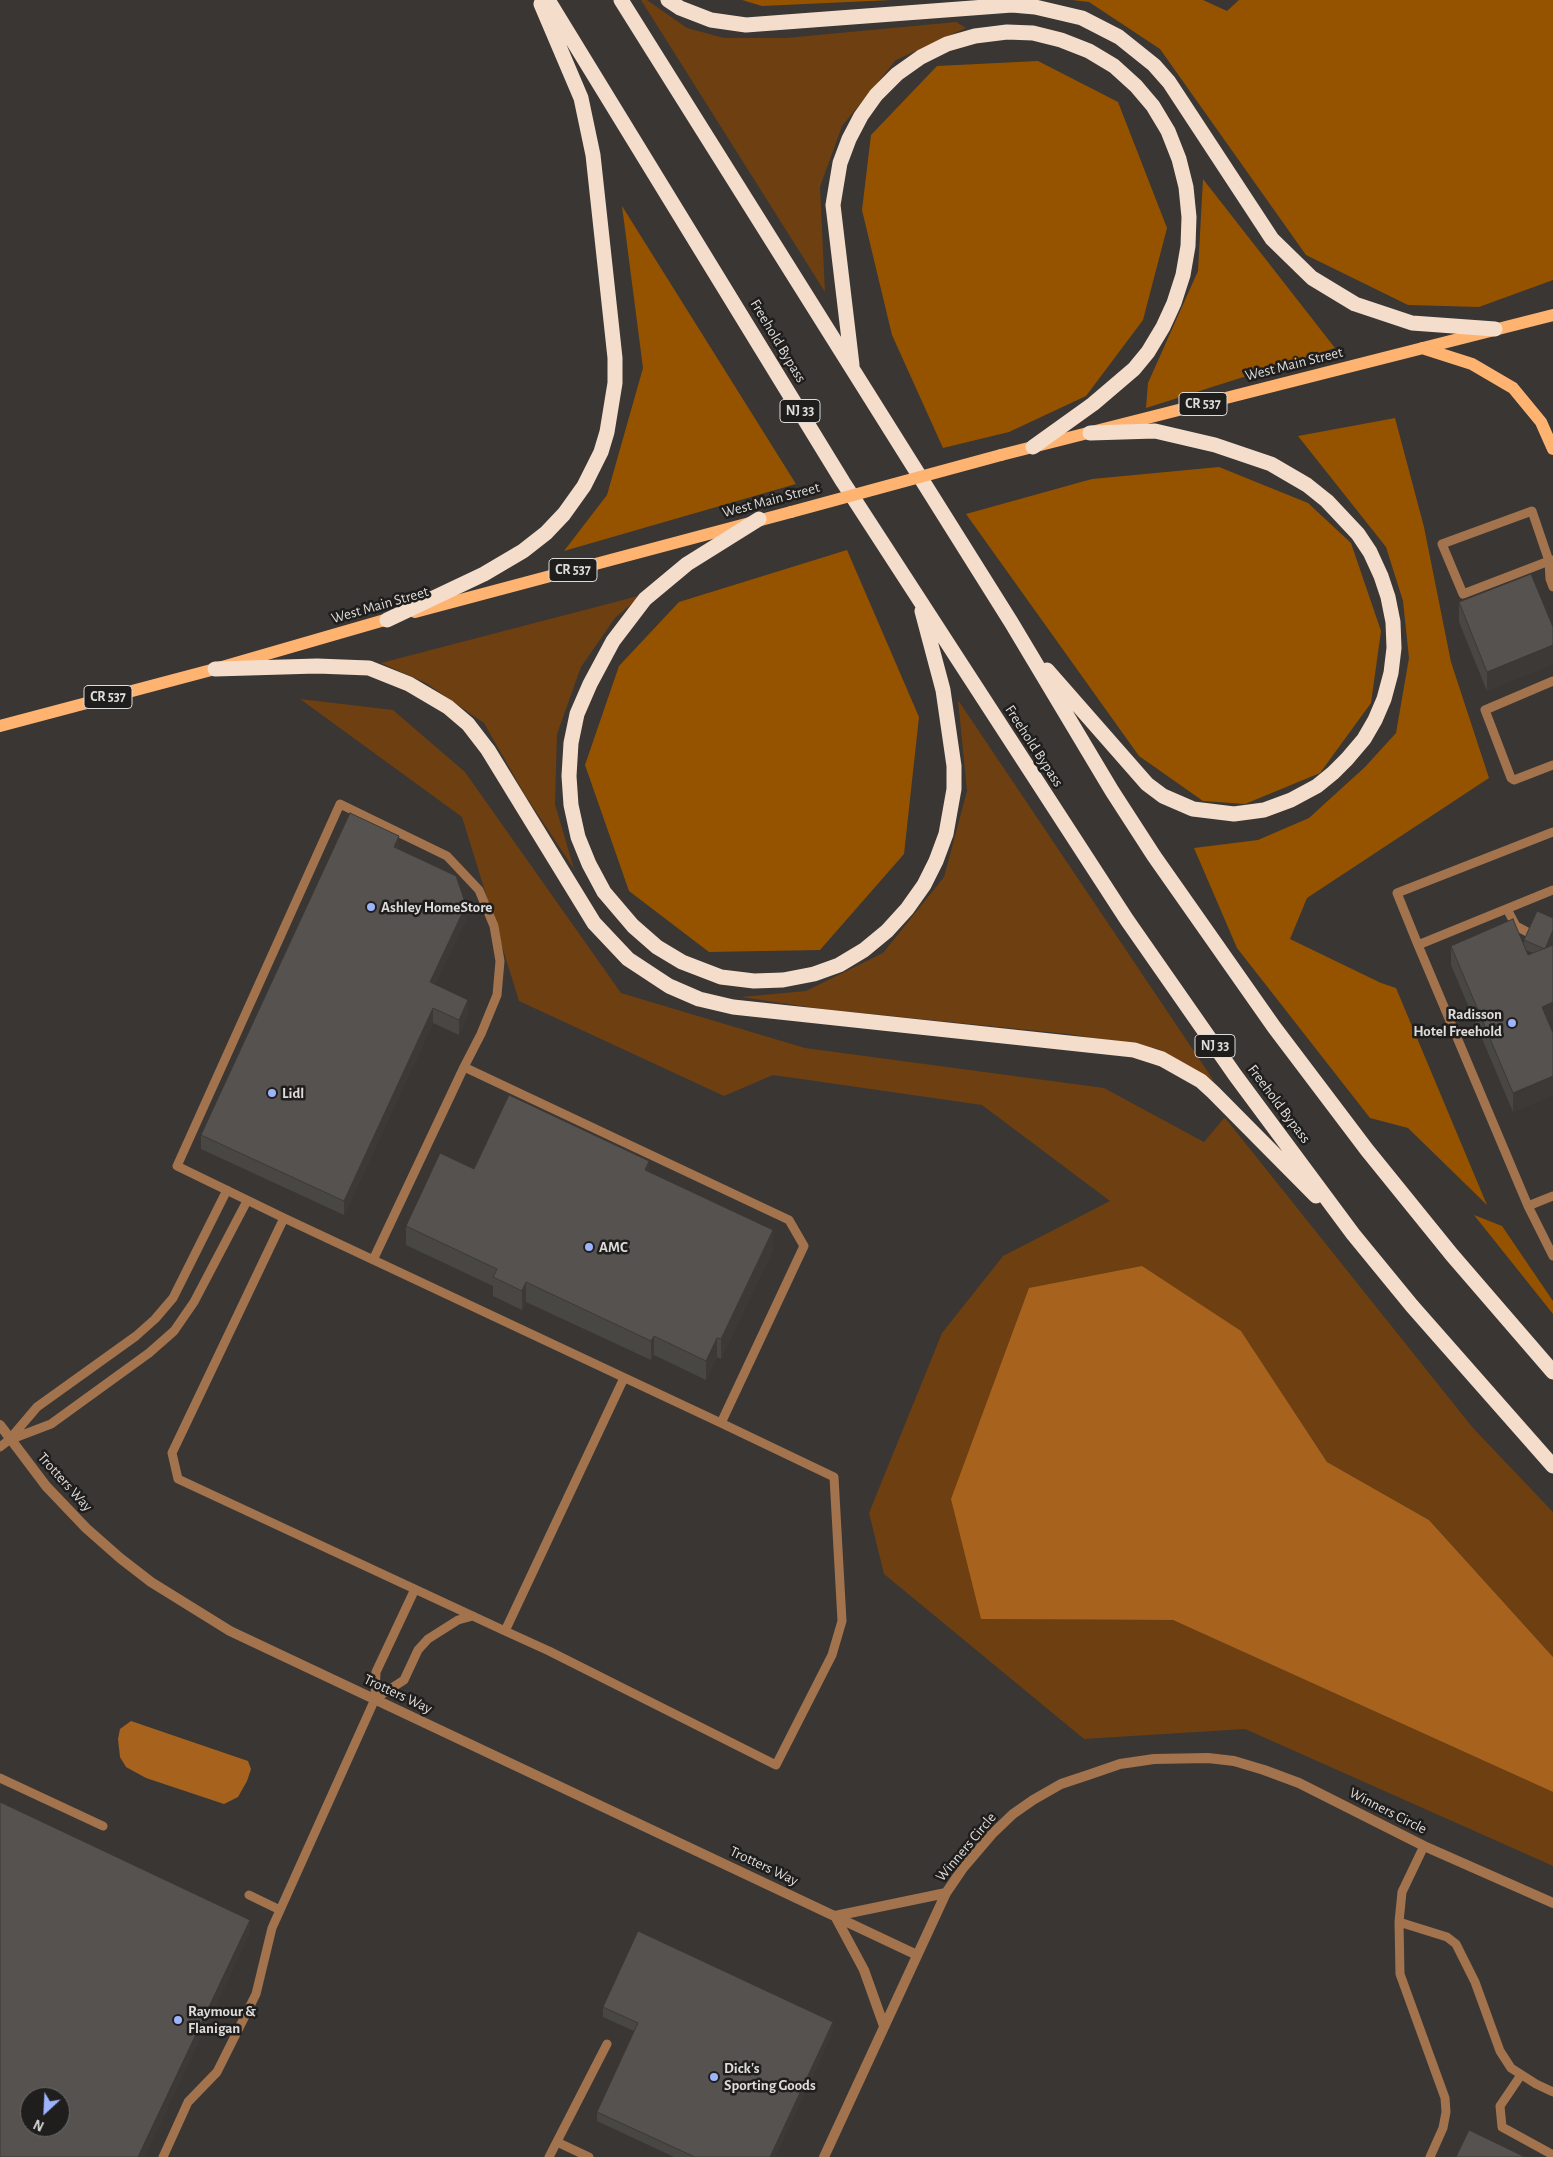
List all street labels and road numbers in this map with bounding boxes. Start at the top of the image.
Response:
street label: Freehold Bypass [746,296,810,386]
street label: West Main Street [1243,343,1345,385]
road number: CR 537 [1179,392,1227,416]
road number: NJ 33 [780,400,820,422]
street label: West Main Street [720,478,822,522]
road number: CR 537 [549,558,597,582]
street label: West Main Street [329,583,431,627]
road number: CR 537 [84,686,132,709]
street label: Freehold Bypass [1001,702,1067,790]
road number: NJ 33 [1195,1034,1235,1058]
street label: Freehold Bypass [1244,1061,1314,1147]
street label: Trotters Way [34,1449,96,1515]
street label: Trotters Way [361,1670,435,1718]
street label: Winners Circle [1346,1784,1430,1838]
street label: Winners Circle [932,1809,1000,1885]
street label: Trotters Way [727,1842,801,1890]

